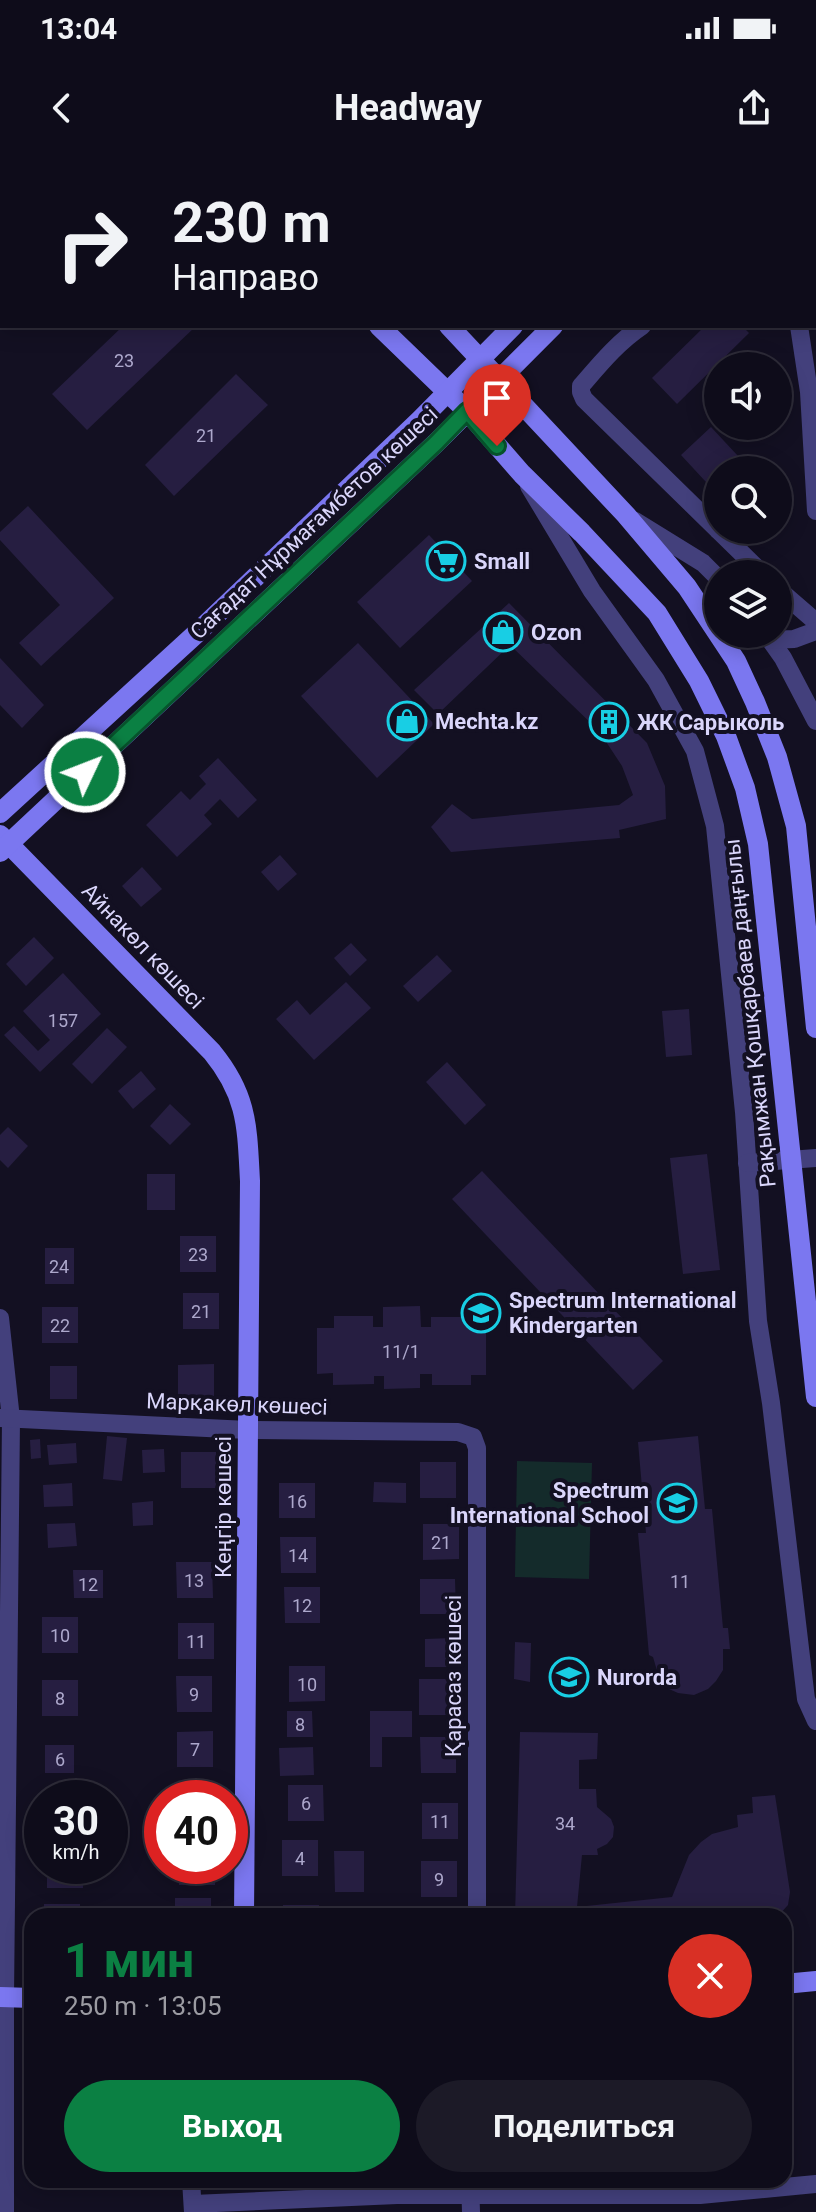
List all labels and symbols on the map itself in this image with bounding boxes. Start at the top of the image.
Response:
house number: 23 [114,350,134,371]
pin [463,364,531,446]
street label: Сағадат Нұрмағамбетов көшесі [185,402,443,644]
house number: 21 [196,425,216,446]
supermarket icon: Small [425,540,467,582]
place label: Small [474,549,530,574]
shop icon: Ozon [482,611,524,653]
place label: Ozon [531,620,582,645]
shop icon: Mechta.kz [386,700,428,742]
building icon: ЖК Сарыколь [588,701,630,743]
place label: Mechta.kz [435,709,538,734]
place label: ЖК Сарыколь [637,710,784,735]
position arrow [43,730,127,814]
street label: Рақымжан Қошқарбаев даңғылы [719,837,781,1189]
street label: Айнакөл көшесі [77,878,209,1014]
house number: 157 [48,1010,78,1031]
house number: 23 [188,1244,208,1265]
house number: 24 [49,1256,69,1277]
place label: Spectrum International Kindergarten [509,1288,736,1338]
school or university icon: Spectrum International Kindergarten [460,1292,502,1334]
house number: 21 [191,1301,211,1322]
house number: 22 [50,1315,70,1336]
house number: 11/1 [382,1341,420,1362]
street label: Марқакөл көшесі [146,1388,328,1420]
street label: Кеңгір көшесі [211,1436,236,1578]
place label: Spectrum International School [450,1478,649,1528]
school or university icon: Spectrum International School [656,1482,698,1524]
house number: 16 [287,1491,307,1512]
house number: 21 [431,1532,451,1553]
house number: 14 [288,1545,308,1566]
house number: 13 [184,1570,204,1591]
house number: 11 [670,1571,690,1592]
house number: 12 [78,1574,98,1595]
house number: 12 [292,1595,312,1616]
street label: Қарасаз көшесі [441,1595,466,1757]
house number: 10 [50,1625,70,1646]
house number: 11 [186,1631,206,1652]
school or university icon: Nurorda [548,1656,590,1698]
place label: Nurorda [597,1665,677,1690]
house number: 10 [297,1674,317,1695]
house number: 9 [189,1684,199,1705]
house number: 8 [55,1688,65,1709]
house number: 8 [295,1714,305,1735]
house number: 7 [190,1739,200,1760]
house number: 6 [55,1749,65,1770]
speed limit sign: 40 [144,1780,248,1884]
house number: 6 [301,1793,311,1814]
house number: 11 [430,1811,450,1832]
house number: 34 [555,1813,575,1834]
house number: 4 [295,1848,305,1869]
house number: 9 [434,1869,444,1890]

